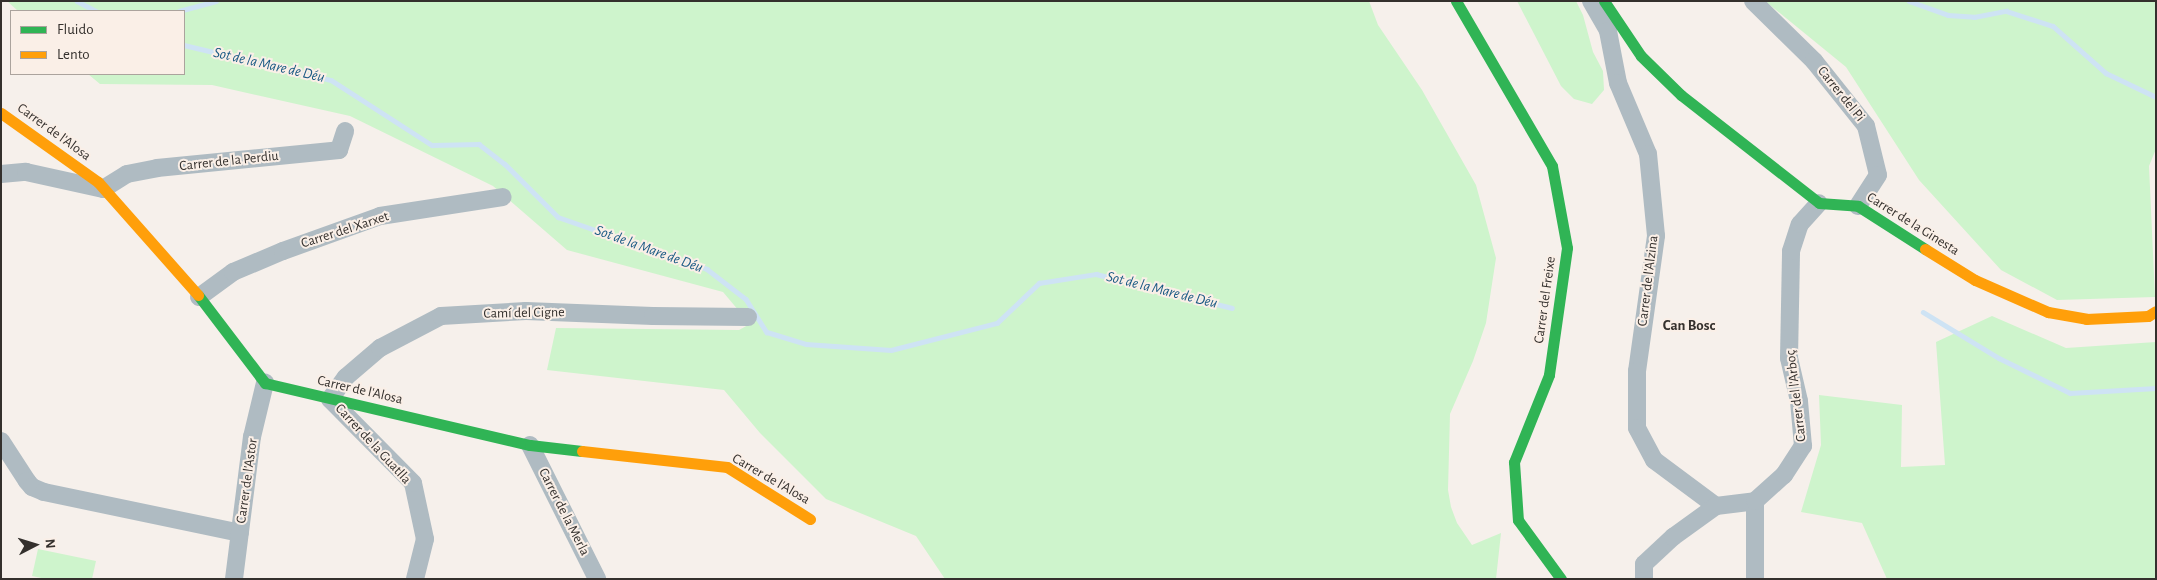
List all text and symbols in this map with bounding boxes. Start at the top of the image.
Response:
legend [10,10,185,75]
text: Fluido [57,22,94,37]
water label: Sot de la Mare de Déu [212,43,326,87]
text: Lento [57,47,90,62]
street label: Carrer del Pi [1814,63,1868,125]
street label: Carrer de l'Alosa [14,100,94,164]
street label: Carrer de la Perdiu [179,147,279,175]
street label: Carrer de la Ginesta [1864,189,1962,259]
street label: Carrer del Xarxet [299,208,391,252]
water label: Sot de la Mare de Déu [593,221,705,277]
street label: Carrer de l'Alzina [1634,235,1662,327]
street label: Carrer del Freixe [1531,255,1559,345]
water label: Sot de la Mare de Déu [1105,268,1219,312]
street label: Camí del Cigne [483,304,565,322]
district label: Can Bosc [1663,317,1715,335]
street label: Carrer del l'Arboç [1782,349,1810,443]
street label: Carrer de l'Alosa [316,372,404,408]
street label: Carrer de la Guatlla [331,400,415,488]
street label: Carrer de l'Astor [233,437,261,525]
street label: Carrer de l'Alosa [729,450,813,508]
street label: Carrer de la Merla [535,465,593,559]
north arrow [10,520,60,570]
text: N [43,538,57,549]

